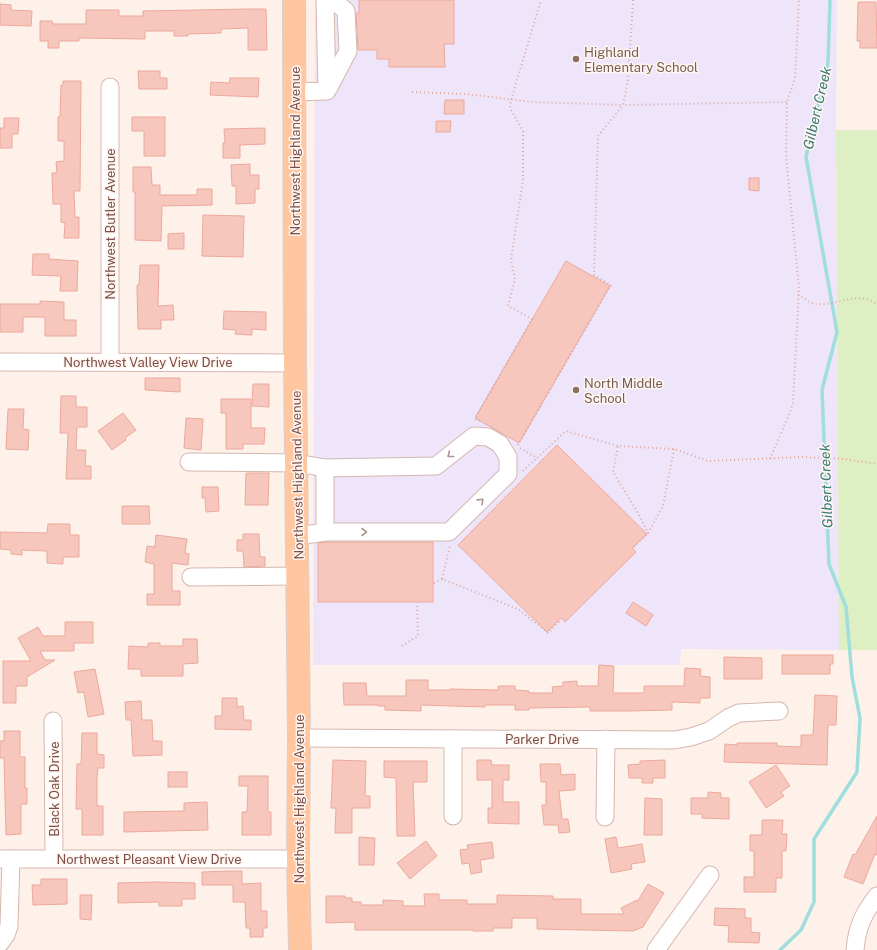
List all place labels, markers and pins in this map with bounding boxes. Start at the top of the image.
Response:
place label: Highland Elementary School [584,45,698,75]
marker: Highland Elementary School [571,54,581,64]
place label: North Middle School [584,376,663,406]
marker: North Middle School [571,385,581,395]

